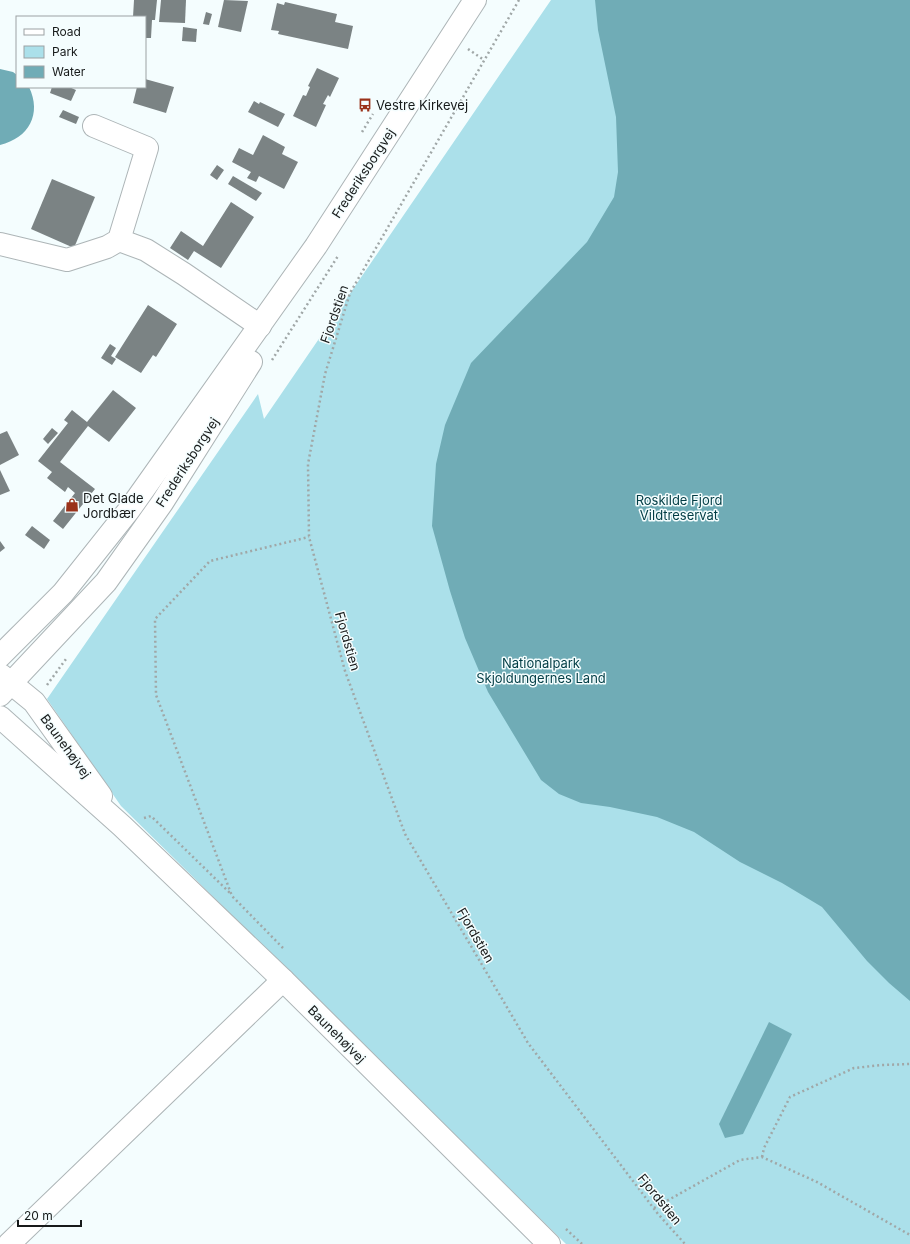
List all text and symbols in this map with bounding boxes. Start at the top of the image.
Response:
legend [16,16,146,88]
text: Road [52,24,81,39]
text: Park [52,44,78,59]
text: Water [52,64,86,79]
bus stop icon: Vestre Kirkevej [357,97,373,113]
place label: Vestre Kirkevej [376,97,468,113]
street label: Frederiksborgvej [328,125,398,221]
street label: Fjordstien [317,283,351,345]
street label: Frederiksborgvej [152,414,222,510]
place label: Det Glade Jordbær [83,490,144,521]
park label: Roskilde Fjord Vildtreservat [636,492,722,523]
shop icon: Det Glade Jordbær [64,497,80,513]
street label: Fjordstien [332,610,364,672]
park label: Nationalpark Skjoldungernes Land [476,655,606,686]
street label: Baunehøjvej [37,711,95,781]
street label: Fjordstien [454,905,498,965]
street label: Baunehøjvej [305,1002,369,1066]
street label: Fjordstien [635,1170,685,1228]
scale bar [18,1202,81,1228]
text: 20 m [24,1208,53,1223]

